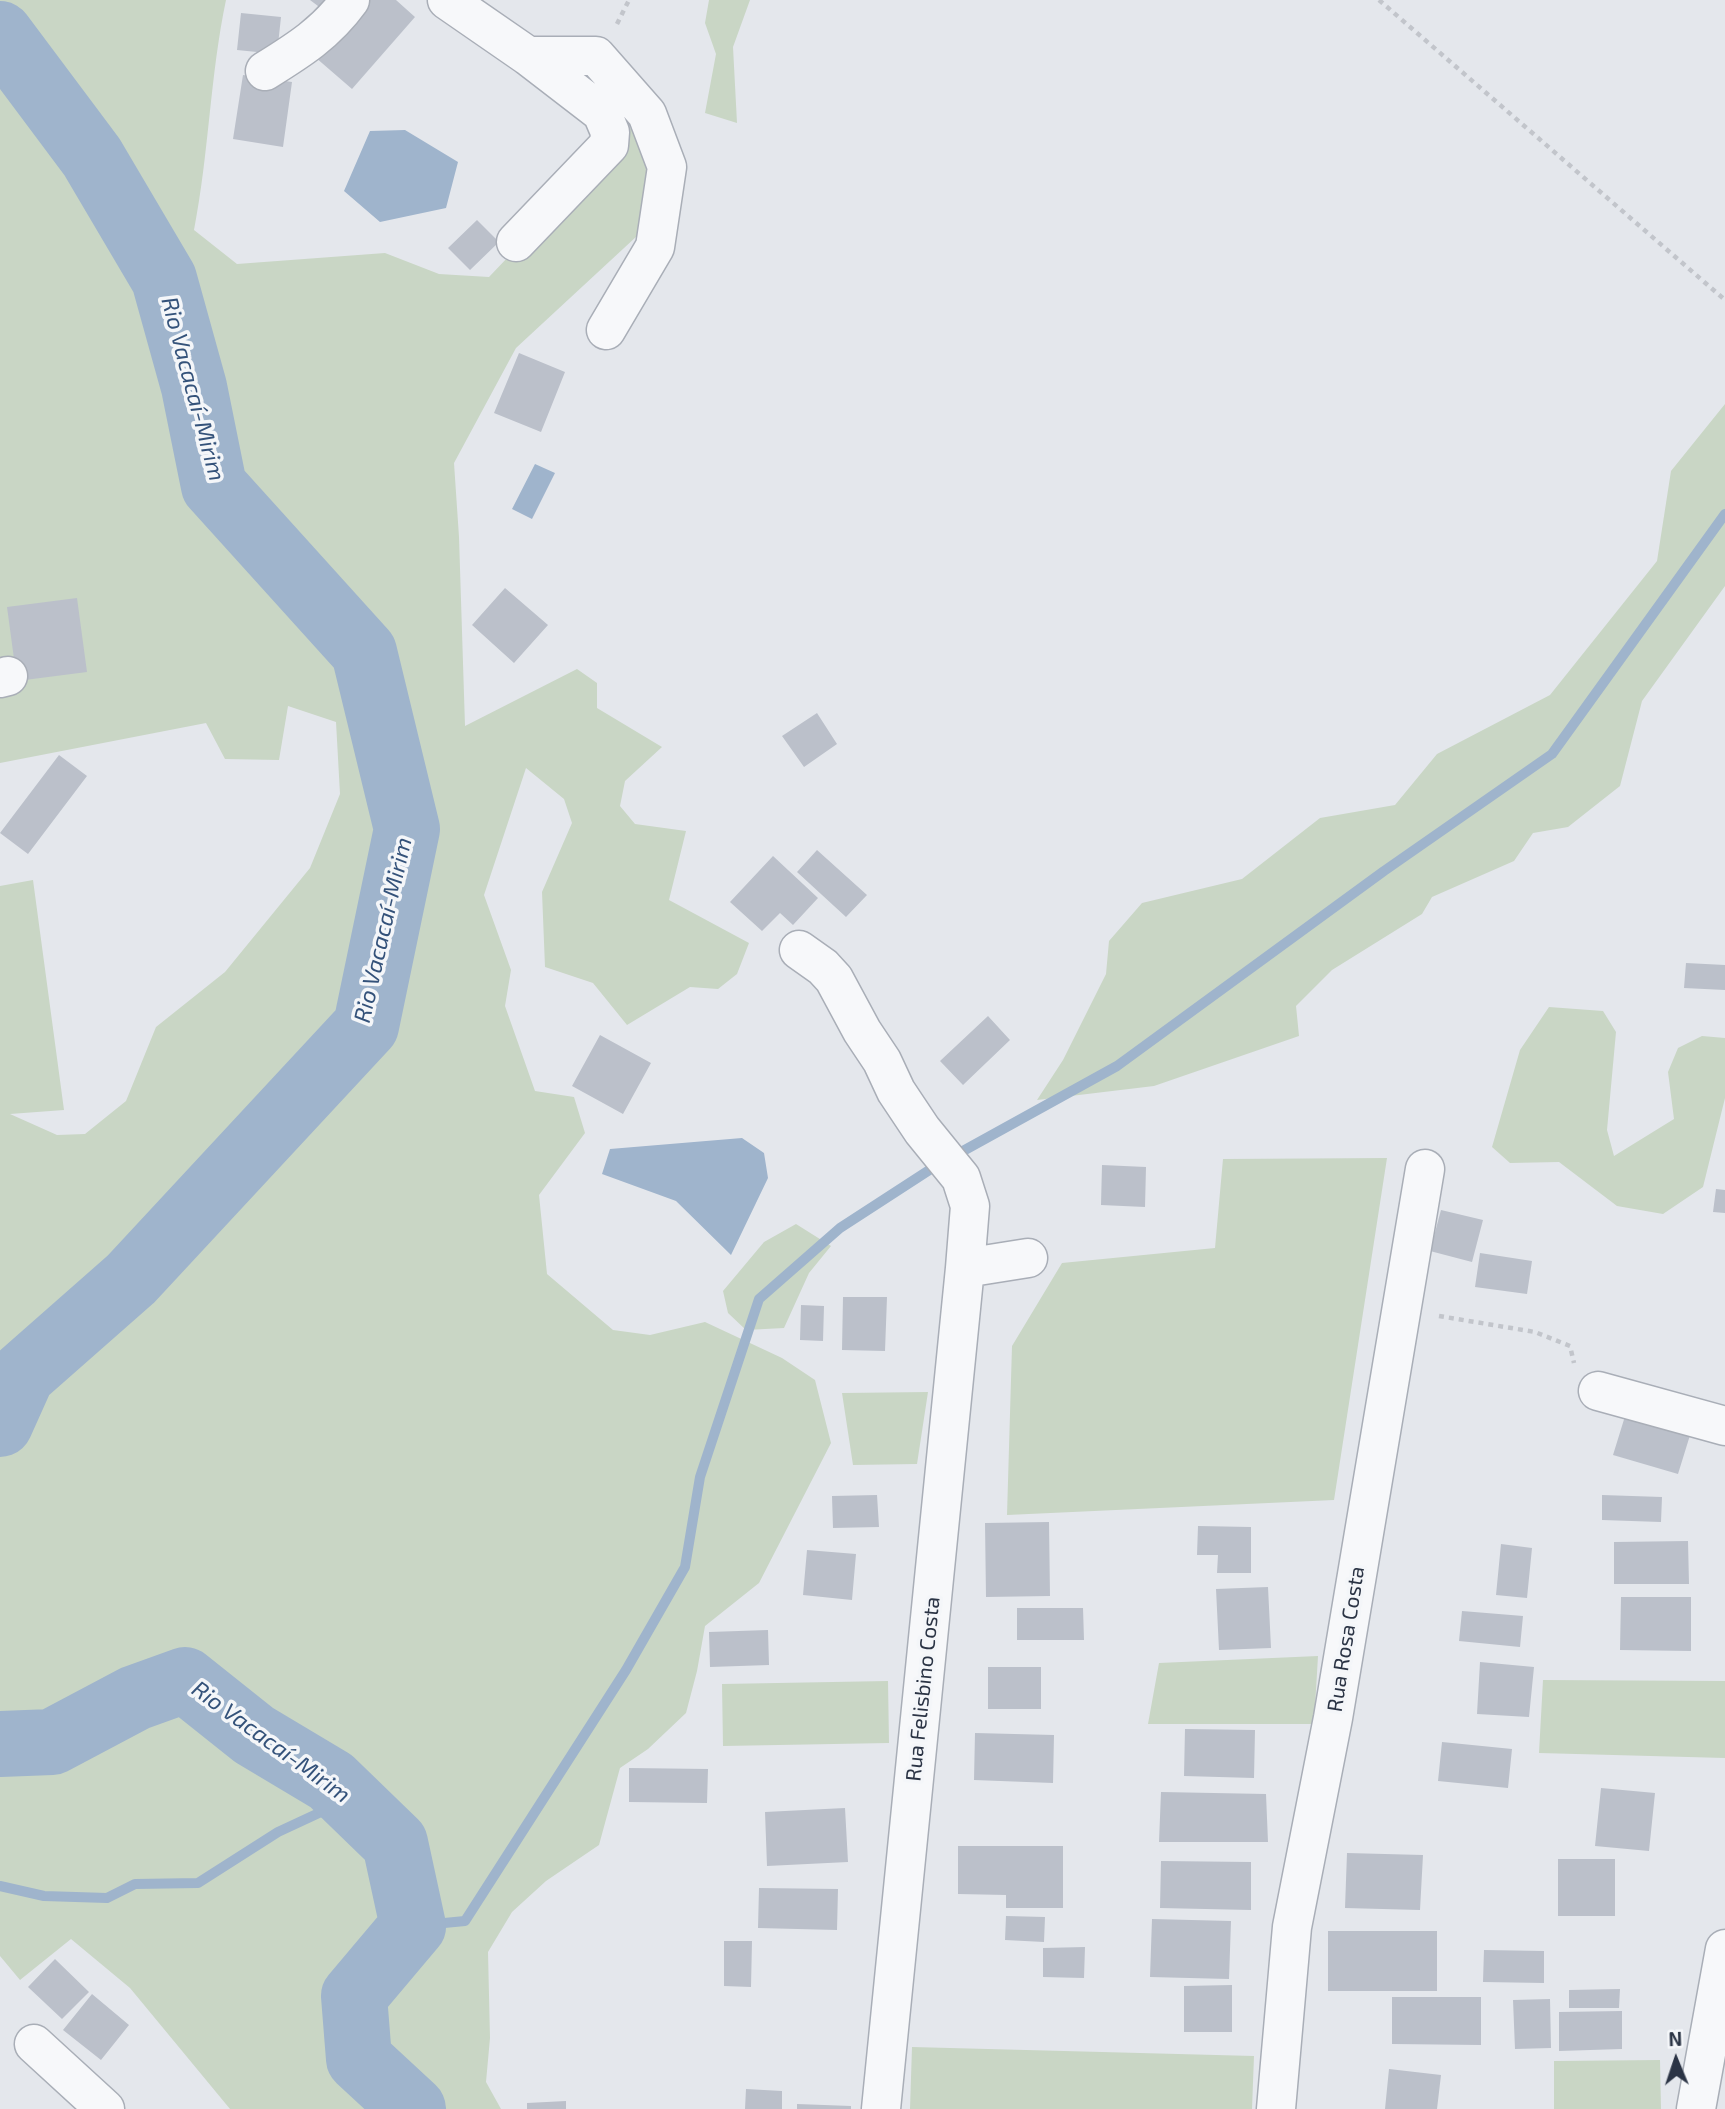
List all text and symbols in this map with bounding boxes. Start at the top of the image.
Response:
water label: Rio Vacacaí-Mirim [155,294,231,484]
water label: Rio Vacacaí-Mirim [348,835,418,1025]
street label: Rua Rosa Costa [1322,1564,1370,1714]
street label: Rua Felisbino Costa [901,1595,945,1783]
water label: Rio Vacacaí-Mirim [186,1675,356,1809]
north arrow [1641,2025,1711,2095]
text: N [1668,2027,1683,2050]

